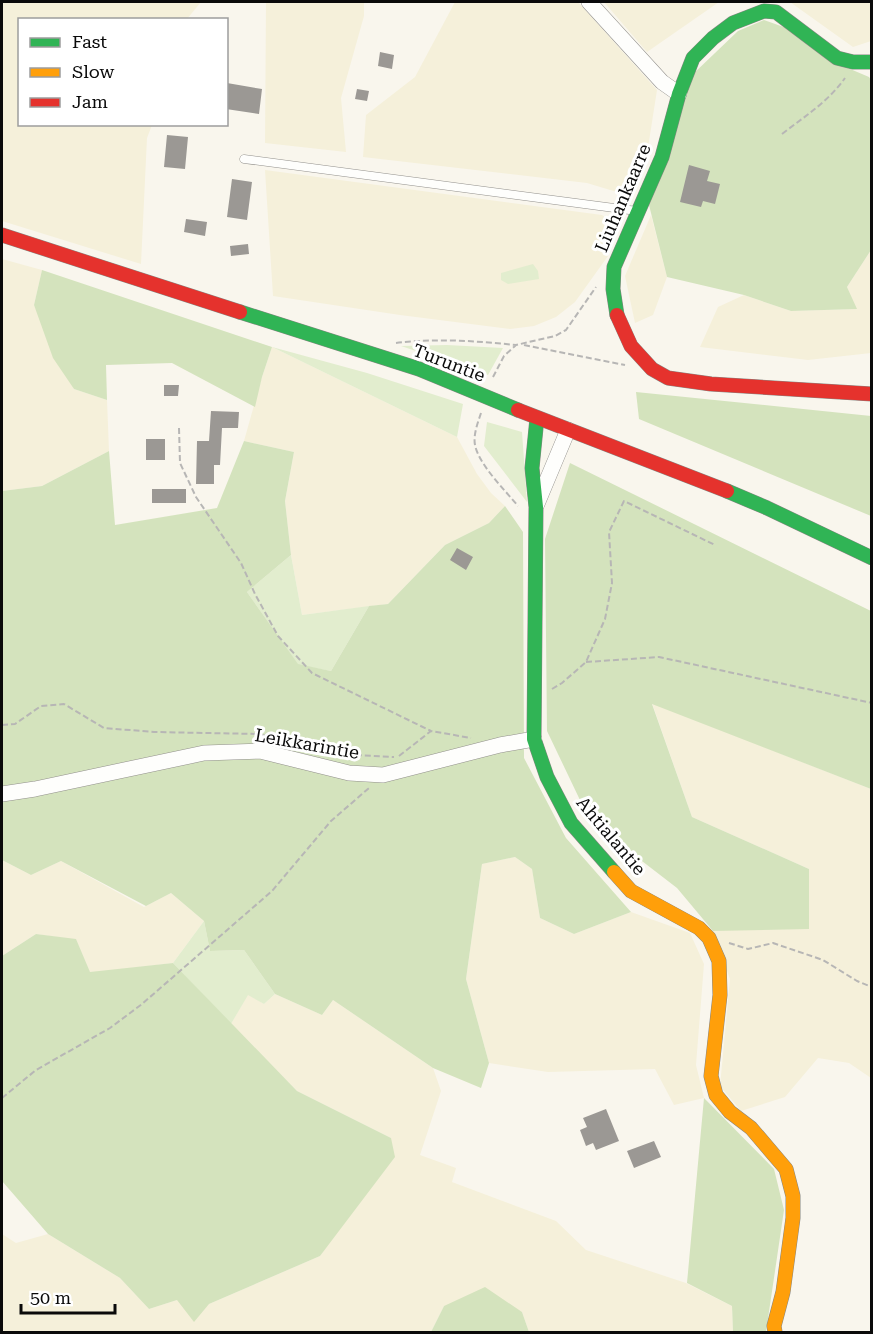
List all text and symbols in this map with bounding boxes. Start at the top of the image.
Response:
legend [18,18,228,126]
text: Fast [72,31,107,52]
text: Slow [72,61,114,82]
text: Jam [72,91,108,112]
street label: Liuhankaarre [590,140,655,255]
street label: Turuntie [410,339,488,386]
street label: Leikkarintie [253,724,361,763]
street label: Ahtialantie [572,792,650,879]
scale bar [21,1277,116,1315]
text: 50 m [30,1287,71,1308]

